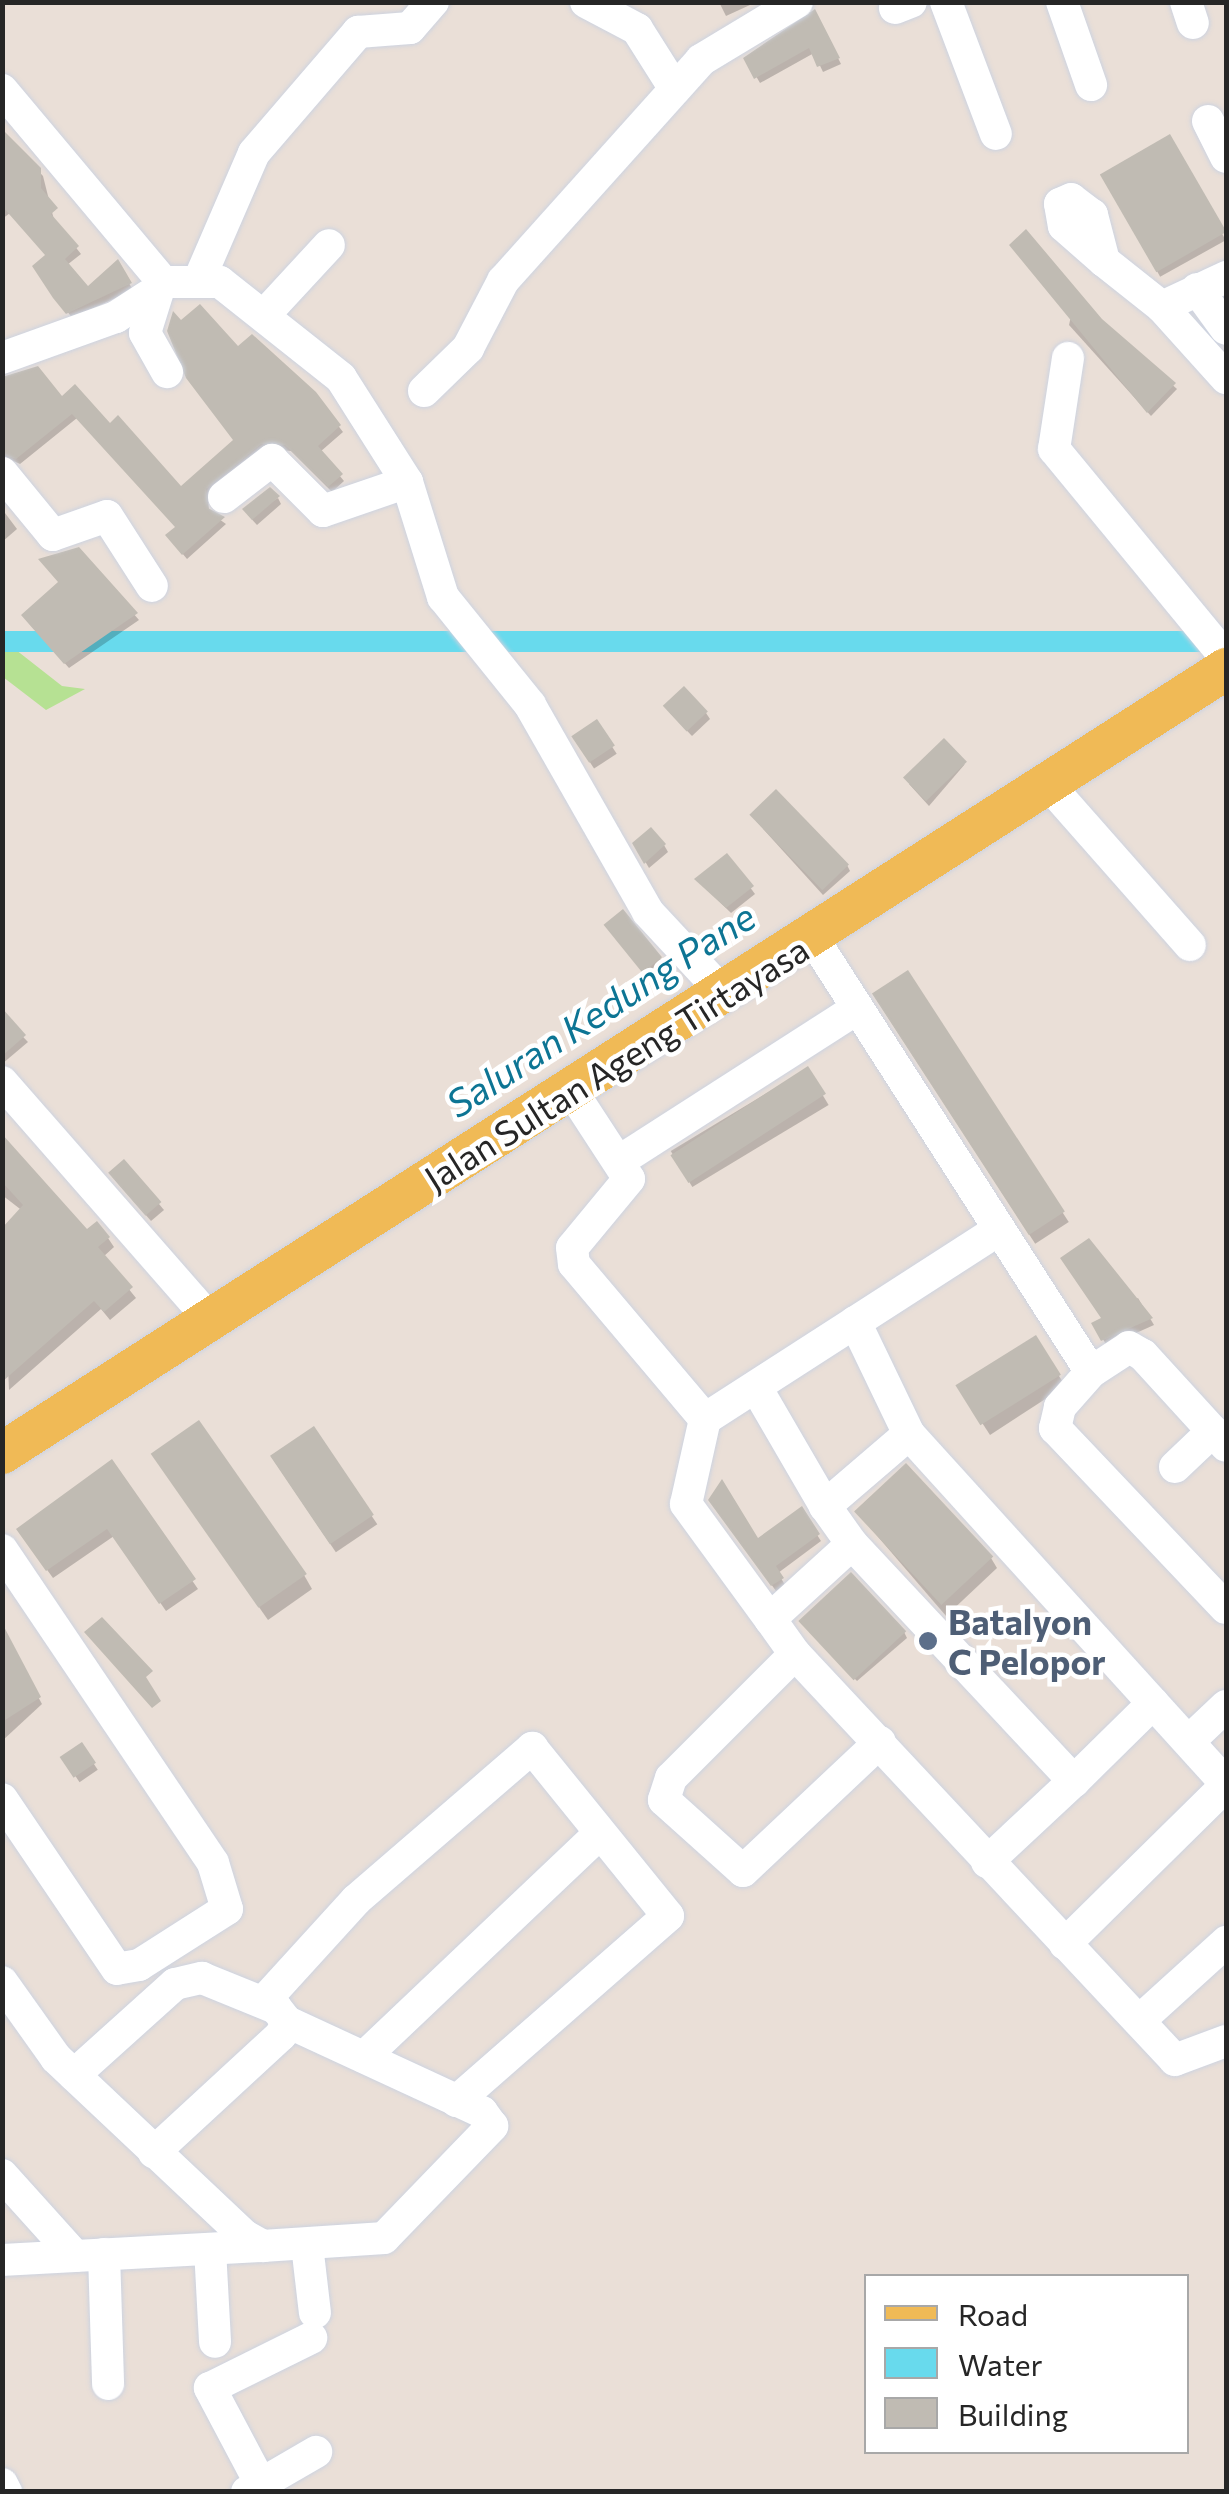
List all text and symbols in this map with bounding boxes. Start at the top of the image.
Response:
water label: Saluran Kedung Pane [437,892,763,1126]
street label: Jalan Sultan Ageng Tirtayasa [416,927,816,1199]
place label: Batalyon C Pelopor [948,1600,1106,1682]
marker: Batalyon C Pelopor [917,1630,939,1652]
legend [864,2274,1189,2454]
text: Road [958,2295,1028,2332]
text: Water [958,2345,1043,2382]
text: Building [958,2395,1068,2432]

